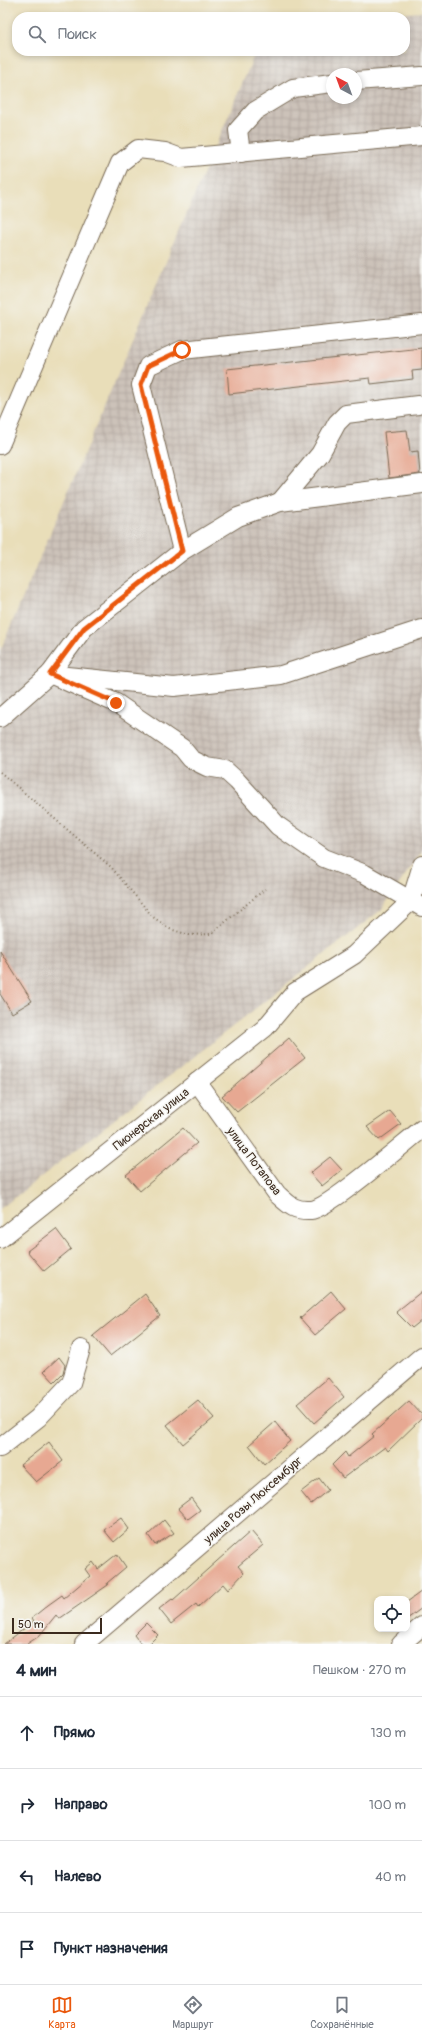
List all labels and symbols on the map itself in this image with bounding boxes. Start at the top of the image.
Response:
north arrow [326,68,362,104]
route start [173,341,191,359]
route end [107,694,125,712]
street label: Пионерская улица [110,1085,193,1154]
street label: улица Потапова [222,1123,284,1199]
street label: улица Розы Люксембург [200,1454,306,1548]
scale bar [12,1616,102,1635]

